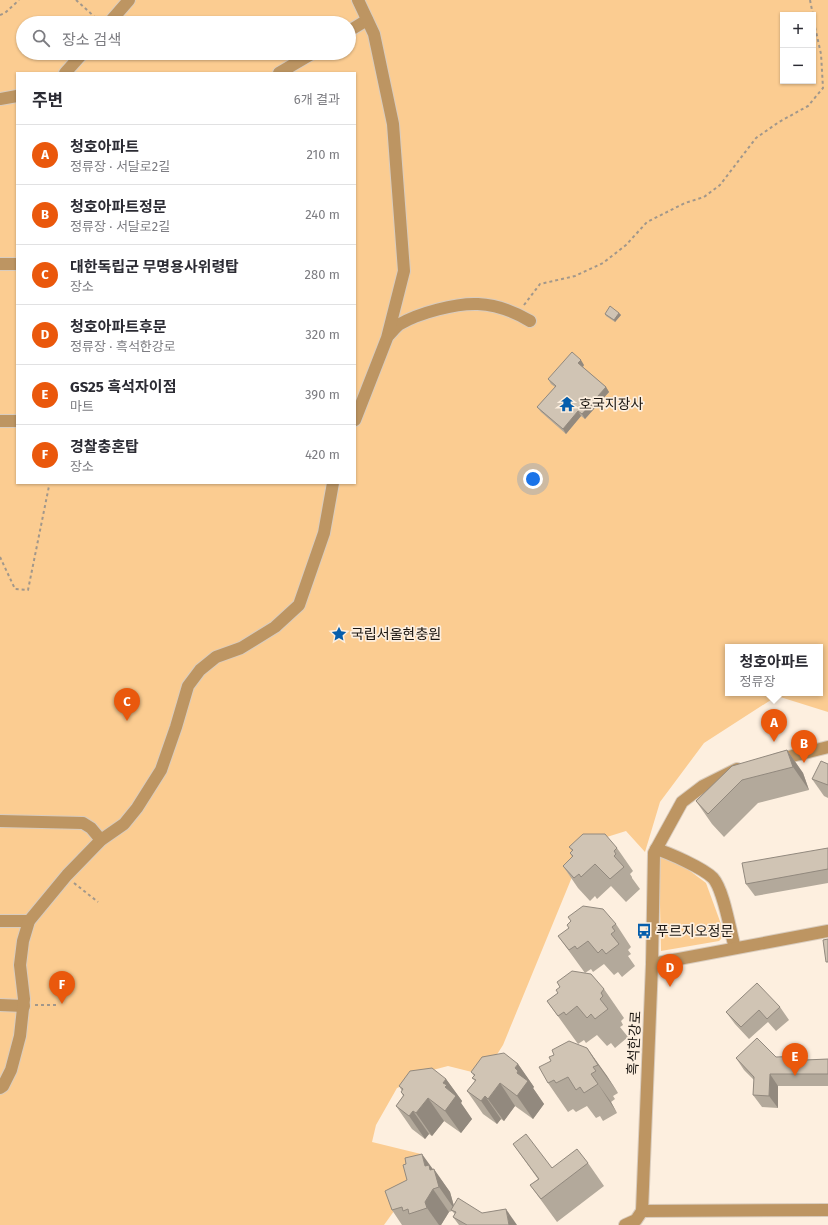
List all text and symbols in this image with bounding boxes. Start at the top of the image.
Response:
map controls [780,12,816,84]
button: + [780,12,816,48]
search box [16,16,356,60]
icon: search [30,27,52,49]
text: 장소 검색 [62,31,121,49]
button: − [780,48,816,84]
text: 주변 [32,90,63,111]
text: 6개 결과 [294,92,340,107]
text: 청호아파트 [70,138,139,156]
text: A [41,147,49,162]
text: 210 m [306,147,340,162]
text: 정류장 · 서달로2길 [70,159,170,174]
text: 청호아파트정문 [70,198,167,216]
text: B [41,207,49,222]
text: 240 m [305,207,340,222]
text: 정류장 · 서달로2길 [70,219,170,234]
text: 대한독립군 무명용사위령탑 [70,258,239,276]
text: C [41,267,49,282]
text: 280 m [305,267,340,282]
text: 장소 [70,279,94,294]
text: 청호아파트후문 [70,318,167,336]
text: D [41,327,49,342]
text: 320 m [305,327,340,342]
text: 정류장 · 흑석한강로 [70,339,176,354]
text: GS25 흑석자이점 [70,378,176,396]
text: E [42,387,48,402]
text: 390 m [305,387,340,402]
temple icon: 호국지장사 [558,395,576,413]
place label: 호국지장사 [579,396,644,413]
text: 마트 [70,399,94,414]
text: 경찰충혼탑 [70,438,139,456]
text: F [42,447,48,462]
text: 420 m [305,447,340,462]
text: 장소 [70,459,94,474]
your location [523,469,543,489]
place icon: 국립서울현충원 [330,625,348,643]
place label: 국립서울현충원 [351,626,441,643]
popup [725,644,823,696]
text: 청호아파트 [739,653,809,671]
text: 정류장 [739,674,775,689]
pin: C [114,688,140,721]
pin: A [761,709,787,742]
pin: B [791,730,817,763]
bus stop icon: 푸르지오정문 [635,922,653,940]
place label: 푸르지오정문 [656,923,733,940]
pin: D [657,954,683,987]
pin: F [49,971,75,1004]
street label: 흑석한강로 [624,1010,645,1076]
pin: E [782,1043,808,1076]

